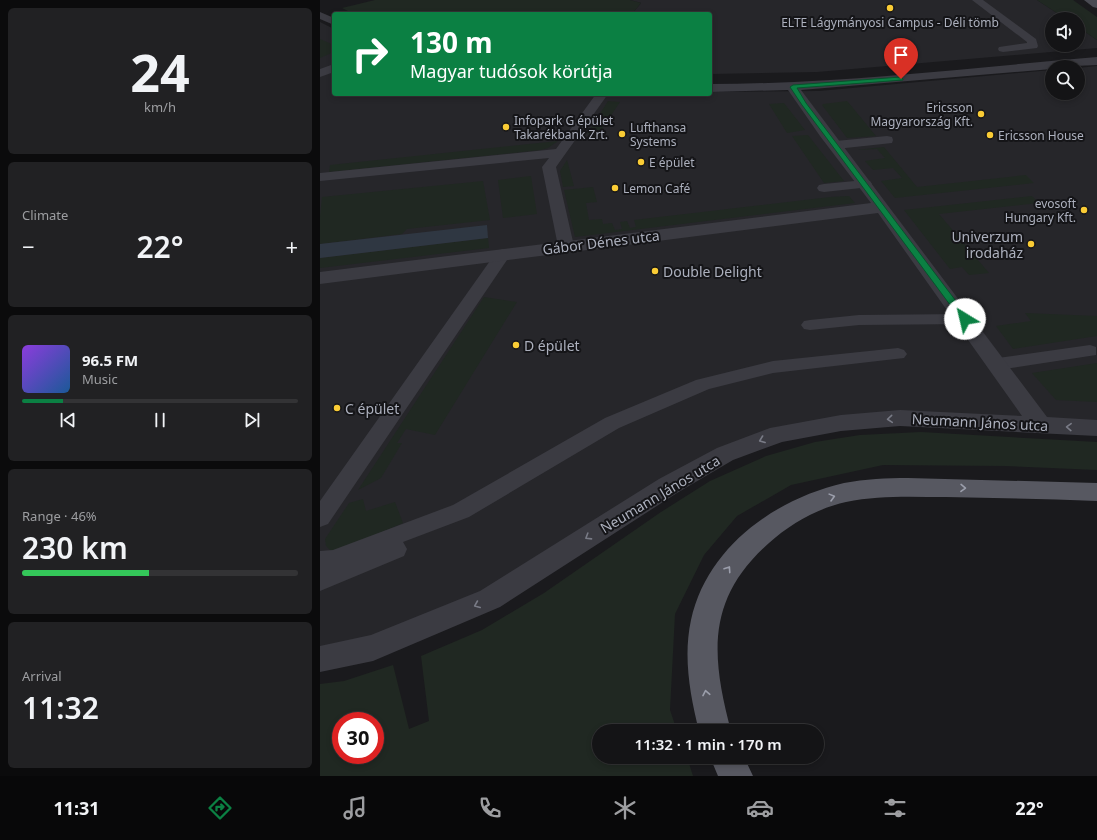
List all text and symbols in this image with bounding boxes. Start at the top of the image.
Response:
marker: ELTE Lágymányosi Campus - Déli tömb [885,3,895,13]
map controls [1045,12,1085,100]
button: sound [1045,12,1085,52]
place label: ELTE Lágymányosi Campus - Déli tömb [781,14,999,31]
text: 130 m [410,23,493,61]
icon: right [344,28,396,80]
text: 24 [130,36,190,107]
pin [884,38,918,79]
icon: arrive [890,44,912,66]
text: Magyar tudósok körútja [410,59,613,83]
button: search [1045,60,1085,100]
text: km/h [144,98,176,116]
place label: Ericsson Magyarország Kft. [870,99,973,130]
marker: Ericsson Magyarország Kft. [976,109,986,119]
place label: Infopark G épület Takarékbank Zrt. [514,112,614,143]
place label: Lufthansa Systems [630,119,686,150]
marker: Infopark G épület Takarékbank Zrt. [501,122,511,132]
place label: Ericsson House [998,127,1084,144]
marker: Lufthansa Systems [617,129,627,139]
marker: Ericsson House [985,130,995,140]
place label: E épület [649,154,695,171]
marker: E épület [636,157,646,167]
place label: Lemon Café [623,180,691,197]
marker: Lemon Café [610,183,620,193]
place label: evosoft Hungary Kft. [1005,195,1077,226]
marker: evosoft Hungary Kft. [1079,205,1089,215]
text: Climate [22,206,68,224]
street label: Gábor Dénes utca [541,225,661,259]
text: 22° [136,226,184,267]
place label: Univerzum irodaház [951,227,1023,262]
text: − [22,231,35,261]
text: + [285,231,298,261]
marker: Univerzum irodaház [1026,239,1036,249]
place label: Double Delight [663,262,762,281]
marker: Double Delight [650,266,660,276]
position arrow [944,298,986,340]
place label: D épület [524,336,580,355]
marker: D épület [511,340,521,350]
text: 96.5 FM [82,350,138,370]
text: Music [82,370,118,388]
place label: C épület [345,399,399,418]
marker: C épület [332,403,342,413]
icon: previous [57,409,79,431]
icon: pause [149,409,171,431]
icon: next [241,409,263,431]
street label: Neumann János utca [911,409,1049,435]
one-way arrow [887,414,893,423]
one-way arrow [1066,423,1072,431]
one-way arrow [759,435,766,443]
street label: Neumann János utca [597,451,723,537]
one-way arrow [960,484,966,492]
one-way arrow [829,493,836,501]
text: Range · 46% [22,507,97,525]
text: 230 km [22,527,128,568]
one-way arrow [586,533,593,540]
one-way arrow [723,566,731,573]
one-way arrow [474,600,481,608]
text: Arrival [22,667,62,685]
text: 11:32 [22,687,99,728]
one-way arrow [703,690,711,696]
speed limit sign: 30 [332,712,384,764]
text: 11:32 · 1 min · 170 m [634,734,782,754]
icon: directions [206,794,234,822]
icon: music [341,794,369,822]
icon: phone [476,794,504,822]
icon: climate [611,794,639,822]
icon: car [746,794,774,822]
icon: filters [881,794,909,822]
text: 11:31 [53,796,100,820]
text: 22° [1015,796,1044,820]

